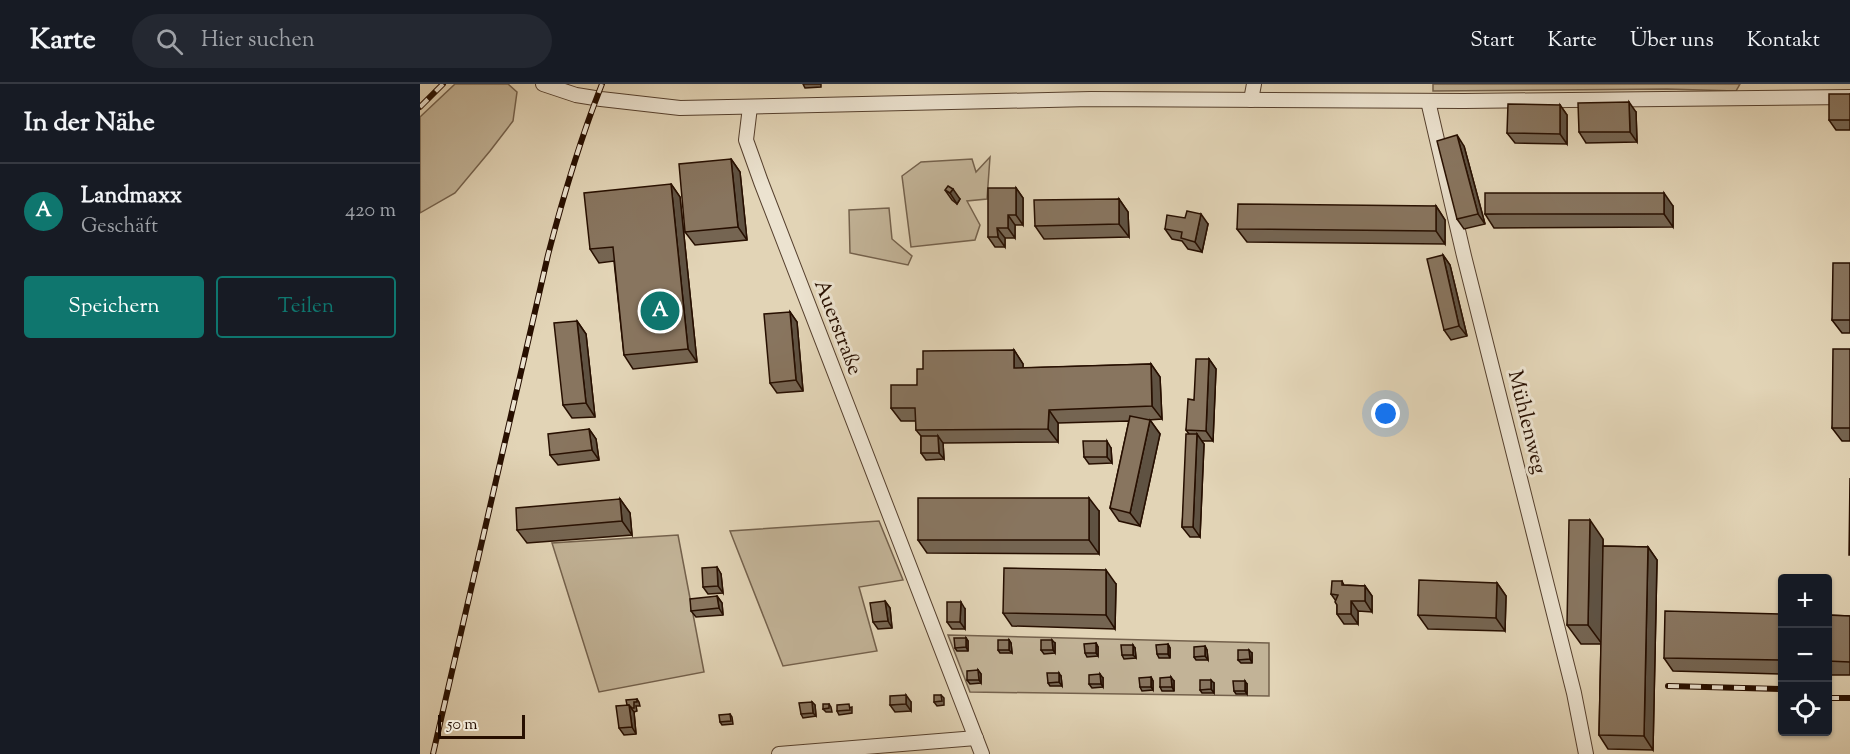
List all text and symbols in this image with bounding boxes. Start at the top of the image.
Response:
search box [132,14,552,68]
text: Karte [30,21,96,61]
icon: search [153,25,186,58]
text: Hier suchen [201,25,315,57]
text: Start [1470,26,1514,56]
text: Karte [1547,26,1597,56]
text: Über uns [1630,26,1714,56]
text: Kontakt [1747,26,1820,56]
text: In der Nähe [24,105,155,142]
text: Landmaxx [81,181,182,213]
text: A [35,197,52,226]
text: 420 m [345,197,396,226]
text: Geschäft [81,213,158,242]
button: Speichern [24,276,204,338]
button: Teilen [216,276,396,338]
street label: Auerstraße [805,276,869,380]
pin: A [640,288,680,334]
street label: Mühlenweg [1499,368,1553,477]
your location [1371,399,1400,428]
map controls [1778,574,1832,736]
button: + [1778,574,1832,628]
button: − [1778,628,1832,682]
button: locate [1778,682,1832,736]
scale bar [438,712,525,740]
text: 50 m [447,714,478,737]

